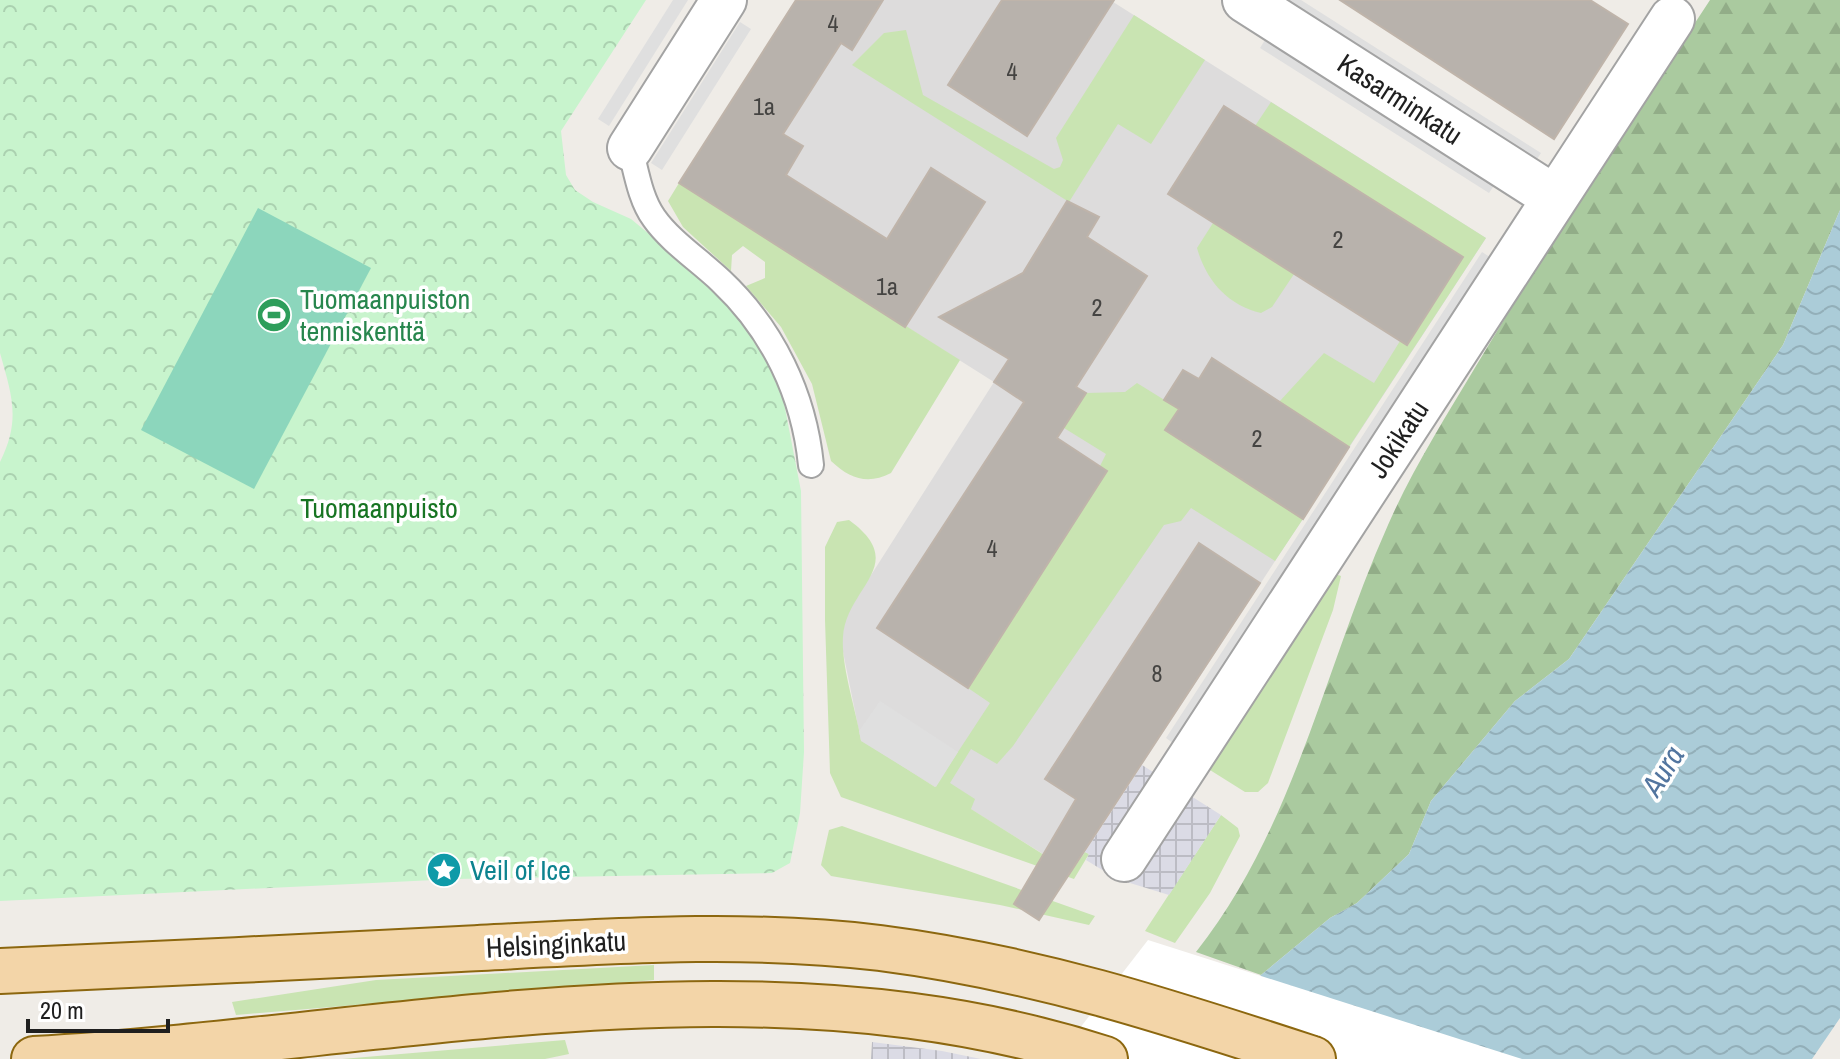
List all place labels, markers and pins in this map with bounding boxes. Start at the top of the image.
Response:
place label: Tuomaanpuiston tenniskenttä [300,280,470,350]
sports icon: Tuomaanpuiston tenniskenttä [255,296,293,334]
place icon: Veil of Ice [425,851,463,889]
place label: Veil of Ice [470,851,571,889]

